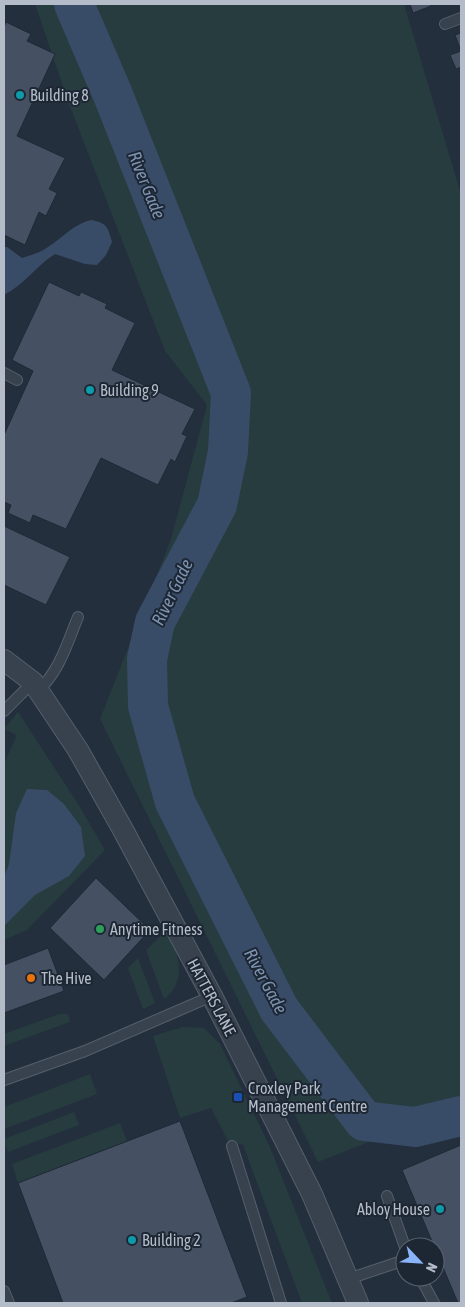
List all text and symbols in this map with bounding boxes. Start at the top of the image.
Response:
place label: Building 8 [30,86,89,105]
marker: Building 8 [14,89,26,101]
water label: River Gade [124,148,170,222]
place label: Building 9 [100,381,159,400]
marker: Building 9 [84,384,96,396]
water label: River Gade [147,556,197,628]
place label: Anytime Fitness [110,920,203,939]
marker: Anytime Fitness [94,923,106,935]
water label: River Gade [240,945,292,1017]
street label: HATTERS LANE [184,955,240,1039]
place label: The Hive [41,969,92,987]
marker: The Hive [25,972,37,984]
place label: Croxley Park Management Centre [248,1079,367,1116]
marker: Croxley Park Management Centre [232,1091,244,1103]
place label: Abloy House [357,1200,430,1219]
marker: Abloy House [434,1203,446,1215]
place label: Building 2 [142,1231,201,1250]
marker: Building 2 [126,1234,138,1246]
north arrow [395,1237,445,1287]
text: N [423,1260,441,1275]

